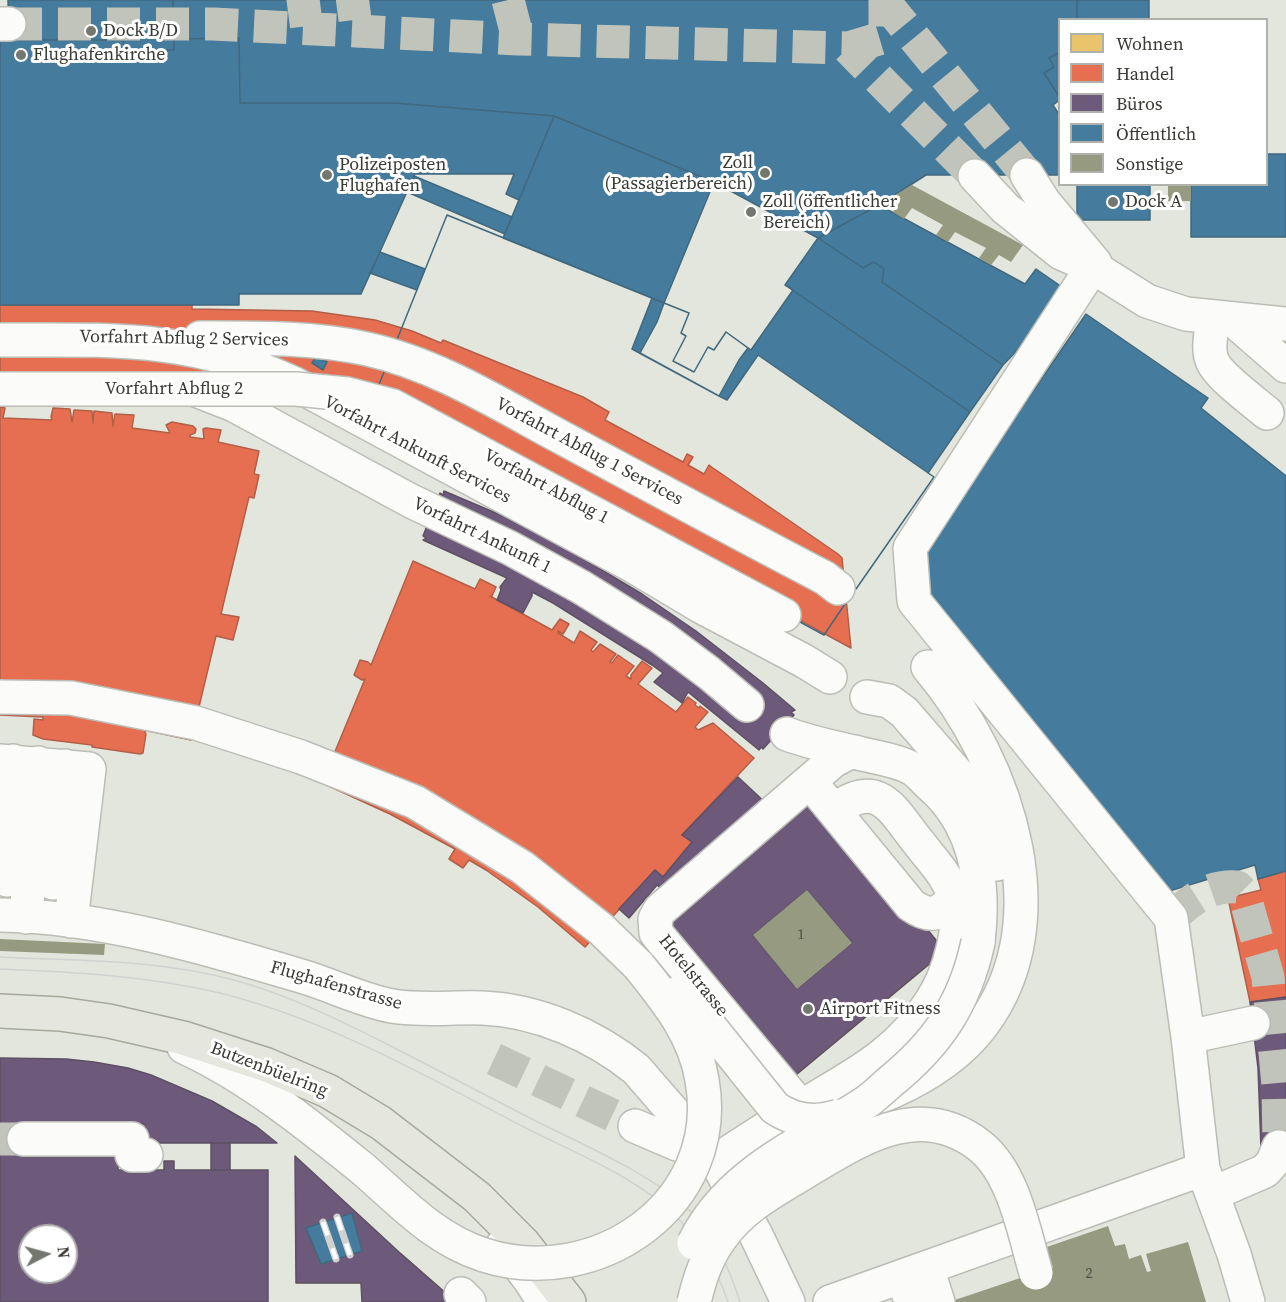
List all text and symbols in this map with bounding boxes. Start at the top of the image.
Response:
legend [1058,18,1268,186]
place label: Dock B/D [103,20,178,42]
marker: Dock B/D [84,24,98,38]
text: Wohnen [1116,31,1184,56]
place label: Flughafenkirche [33,44,165,66]
marker: Flughafenkirche [14,48,28,62]
text: Handel [1116,61,1174,86]
text: Büros [1116,91,1163,116]
text: Öffentlich [1116,121,1196,146]
text: Sonstige [1116,151,1183,176]
place label: Zoll (Passagierbereich) [604,152,753,195]
place label: Polizeiposten Flughafen [339,154,446,196]
marker: Zoll (Passagierbereich) [758,166,772,180]
marker: Polizeiposten Flughafen [320,168,334,182]
place label: Zoll (öffentlicher Bereich) [763,191,897,234]
place label: Dock A [1125,191,1182,213]
marker: Dock A [1106,195,1120,209]
marker: Zoll (öffentlicher Bereich) [744,205,758,219]
street label: Vorfahrt Abflug 2 Services [79,326,289,352]
street label: Vorfahrt Abflug 2 [105,378,243,400]
street label: Vorfahrt Ankunft Services [320,391,514,509]
street label: Vorfahrt Abflug 1 Services [492,393,686,511]
street label: Vorfahrt Abflug 1 [480,445,612,529]
street label: Vorfahrt Ankunft 1 [409,493,555,579]
house number: 1 [797,926,805,944]
street label: Hotelstrasse [654,931,732,1021]
street label: Flughafenstrasse [268,957,404,1015]
place label: Airport Fitness [820,998,940,1020]
marker: Airport Fitness [801,1002,815,1016]
street label: Butzenbüelring [207,1038,331,1102]
north arrow [18,1224,78,1284]
text: N [52,1245,75,1259]
house number: 2 [1085,1265,1093,1283]

